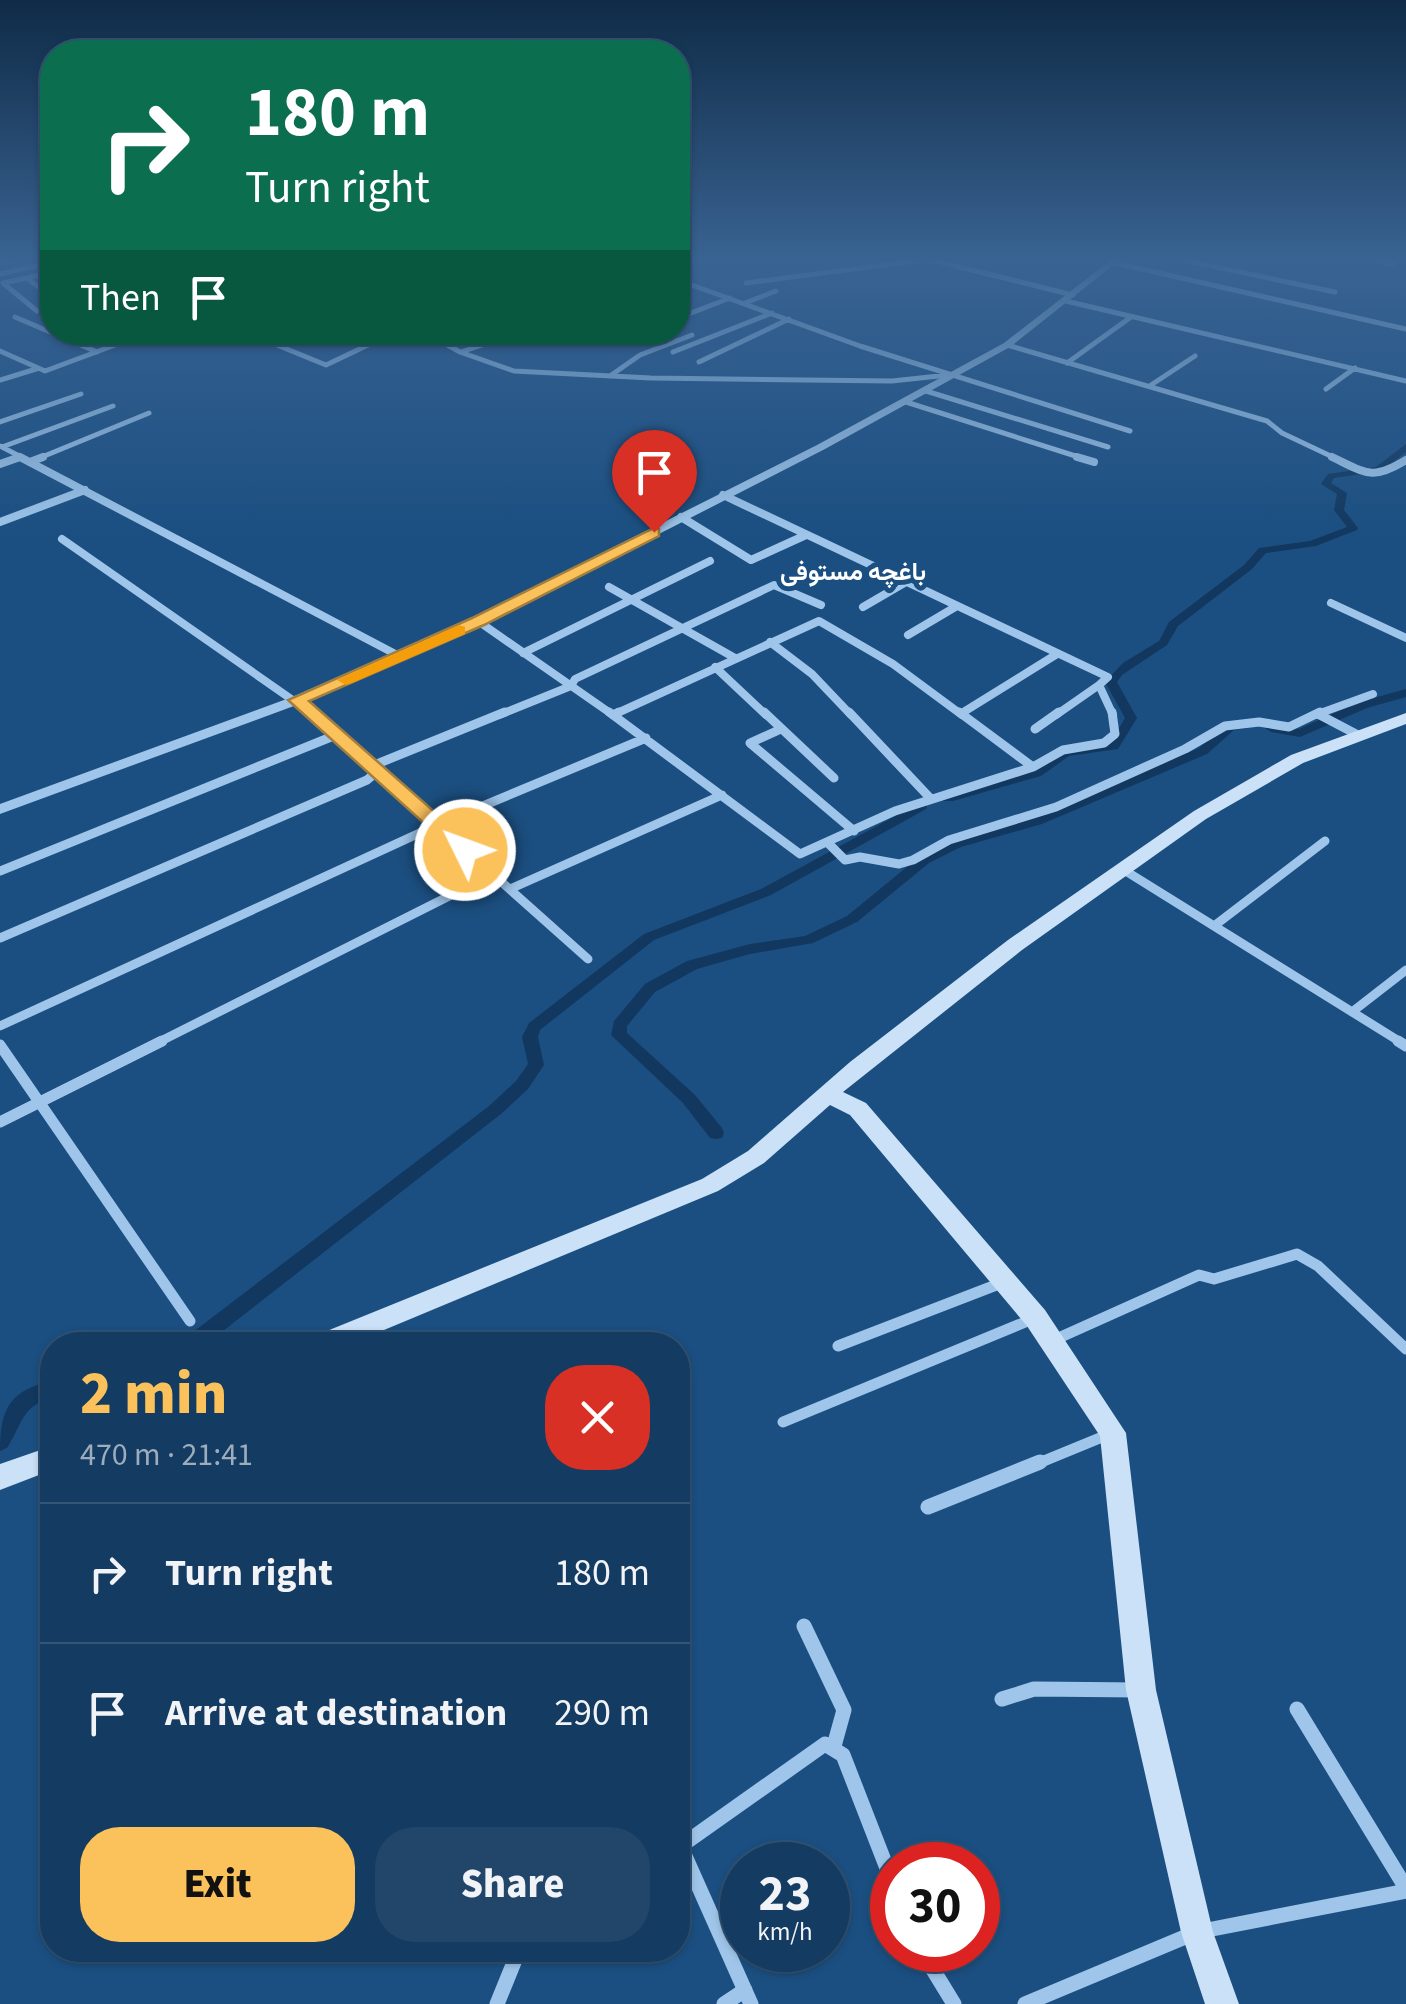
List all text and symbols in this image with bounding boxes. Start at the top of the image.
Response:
text: 180 m [245,63,430,163]
icon: right [80,80,210,210]
text: Turn right [245,156,430,220]
icon: arrive [181,270,236,325]
text: Then [80,271,161,325]
pin [612,430,697,533]
icon: arrive [627,445,682,500]
district label: باغچه مستوفی [780,554,926,590]
position arrow [413,798,517,902]
text: 2 min [80,1352,227,1437]
button: close [545,1365,650,1470]
text: 470 m · 21:41 [80,1432,253,1478]
icon: right [80,1546,135,1601]
text: Turn right [165,1546,333,1600]
text: 180 m [554,1546,650,1600]
icon: arrive [80,1686,135,1741]
text: Arrive at destination [165,1686,507,1740]
text: 290 m [554,1686,650,1740]
button: Exit [80,1827,355,1942]
button: Share [375,1827,650,1942]
speed limit sign: 30 [870,1842,1000,1972]
text: 23 [759,1859,811,1930]
text: km/h [757,1914,813,1950]

